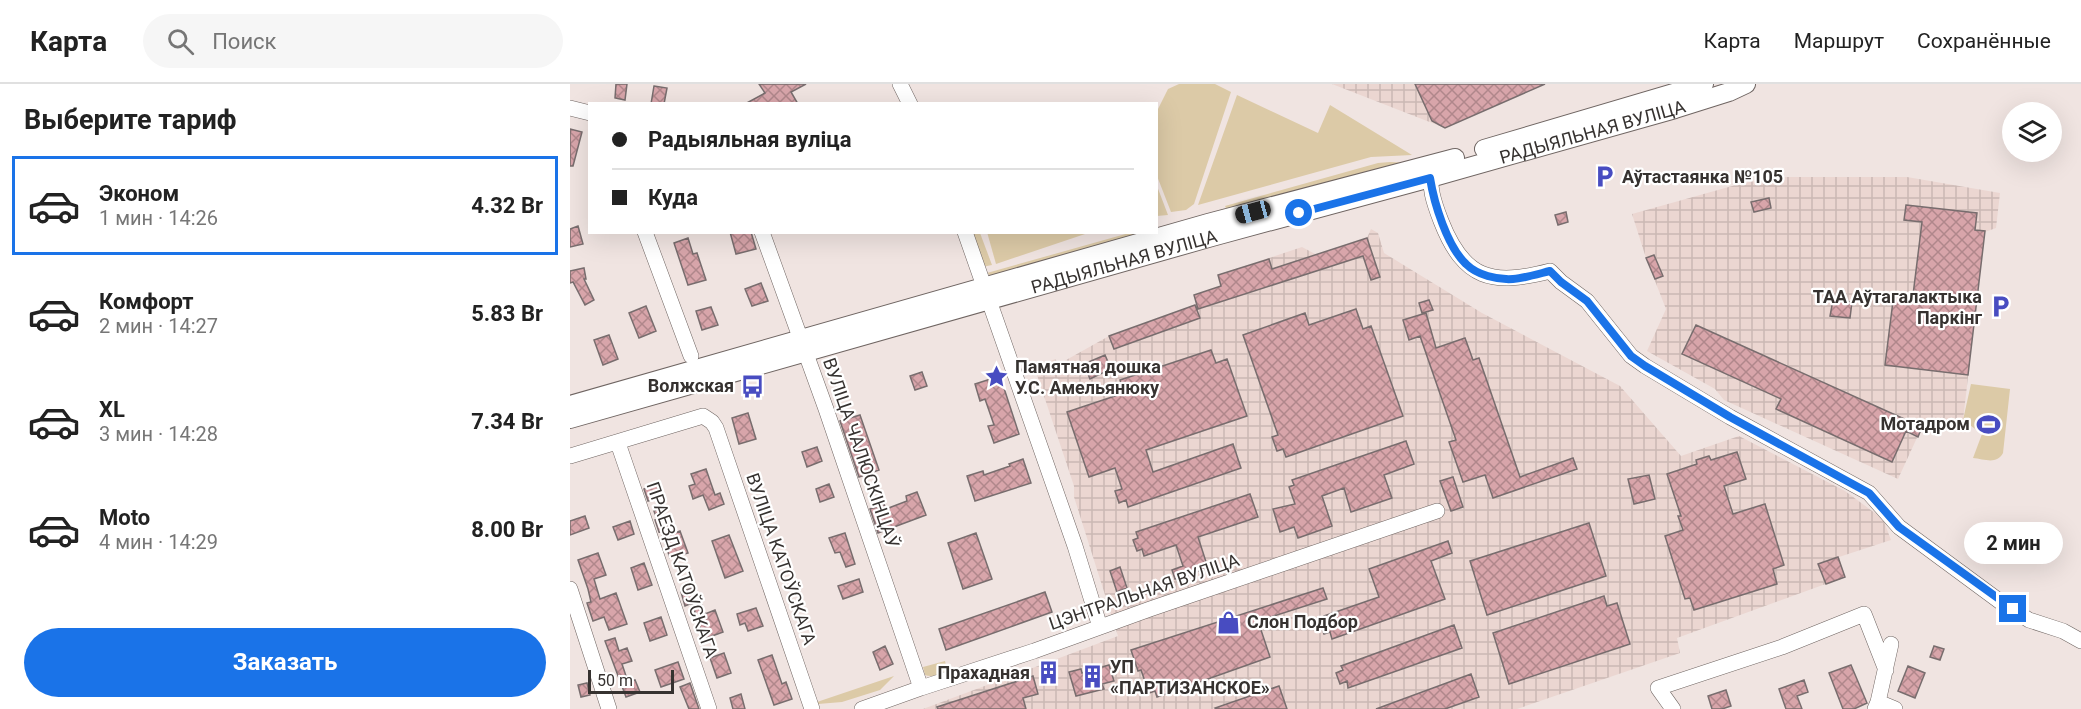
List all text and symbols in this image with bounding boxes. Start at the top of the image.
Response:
search box [143,14,563,68]
text: Карта [30,25,107,58]
icon: search [164,25,197,58]
text: Поиск [212,29,277,54]
text: Карта [1704,29,1761,53]
text: Маршрут [1794,29,1884,53]
text: Сохранённые [1917,29,2051,53]
street label: РАДЫЯЛЬНАЯ ВУЛІЦА [1497,95,1688,168]
map controls [2002,102,2062,162]
button: layers [2002,102,2062,162]
text: Выберите тариф [24,104,236,136]
text: Радыяльная вуліца [648,127,851,152]
parking icon: Аўтастаянка №105 [1591,164,1617,190]
place label: Аўтастаянка №105 [1622,166,1783,187]
icon: car [27,179,81,233]
text: Эконом [99,181,179,206]
text: Куда [648,185,698,210]
text: 4.32 Br [471,193,543,218]
car [1233,199,1273,225]
route start [1285,199,1312,226]
text: 1 мин · 14:26 [99,206,218,230]
street label: РАДЫЯЛЬНАЯ ВУЛІЦА [1029,225,1220,298]
place label: ТАА Аўтагалактыка Паркінг [1813,286,1982,328]
icon: car [27,287,81,341]
text: Комфорт [99,289,194,314]
parking icon: ТАА Аўтагалактыка Паркінг [1987,294,2013,320]
text: 5.83 Br [471,301,543,326]
text: 2 мин · 14:27 [99,314,218,338]
street label: ВУЛІЦА ЧАЛЮСКІНЦАЎ [819,355,904,551]
place label: Памятная дошка У.С. Амельянюку [1015,356,1161,398]
place icon: Памятная дошка У.С. Амельянюку [984,364,1010,390]
bus stop icon: Волжская [739,373,765,399]
place label: Волжская [648,375,734,396]
icon: car [27,395,81,449]
text: XL [99,397,125,422]
text: 7.34 Br [471,409,543,434]
sports icon: Мотадром [1975,411,2001,437]
place label: Мотадром [1880,413,1970,434]
text: 3 мин · 14:28 [99,422,218,446]
street label: ВУЛІЦА КАТОЎСКАГА [742,470,821,648]
street label: ПРАЕЗД КАТОЎСКАГА [642,479,723,661]
icon: car [27,503,81,557]
text: Moto [99,505,150,530]
text: 8.00 Br [471,517,543,542]
callout: 2 мин [1964,522,2062,564]
text: 4 мин · 14:29 [99,530,218,554]
text: 2 мин [1986,531,2041,555]
street label: ЦЭНТРАЛЬНАЯ ВУЛІЦА [1046,549,1242,634]
route end [1999,595,2026,622]
shop icon: Слон Подбор [1216,609,1242,635]
place label: Слон Подбор [1247,611,1358,632]
button: Заказать [24,628,546,697]
place label: УП «ПАРТИЗАНСКОЕ» [1110,656,1270,698]
building icon: Прахадная [1035,660,1061,686]
place label: Прахадная [938,662,1030,683]
building icon: УП «ПАРТИЗАНСКОЕ» [1079,664,1105,690]
scale bar [588,667,674,694]
text: 50 m [597,671,633,690]

